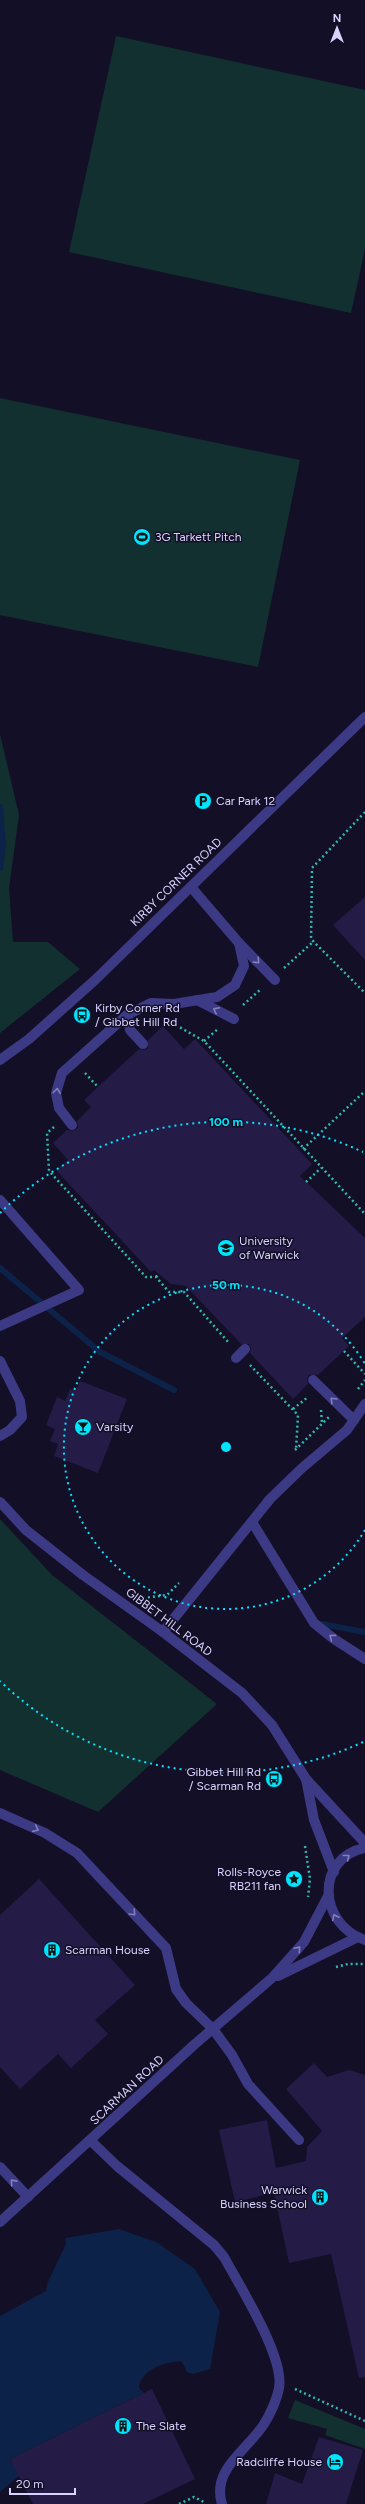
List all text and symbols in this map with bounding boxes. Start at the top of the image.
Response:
north arrow [317,8,357,48]
text: N [333,12,341,25]
sports icon: 3G Tarkett Pitch [132,527,152,547]
place label: 3G Tarkett Pitch [155,530,242,544]
parking icon: Car Park 12 [193,791,213,811]
place label: Car Park 12 [216,794,275,808]
street label: KIRBY CORNER ROAD [128,835,224,929]
one-way arrow [252,957,259,964]
place label: Kirby Corner Rd / Gibbet Hill Rd [95,1001,180,1029]
bus stop icon: Kirby Corner Rd / Gibbet Hill Rd [72,1005,92,1025]
one-way arrow [212,1007,220,1015]
one-way arrow [53,1088,62,1094]
text: 100 m [209,1115,243,1129]
place label: University of Warwick [239,1234,299,1262]
school or university icon: University of Warwick [216,1238,236,1258]
text: 50 m [212,1278,240,1292]
one-way arrow [330,1397,338,1405]
bar icon: Varsity [73,1417,93,1437]
place label: Varsity [96,1420,134,1434]
centre of rings [219,1440,233,1454]
street label: GIBBET HILL ROAD [123,1585,215,1659]
one-way arrow [330,1635,337,1642]
place label: Gibbet Hill Rd / Scarman Rd [186,1765,261,1793]
bus stop icon: Gibbet Hill Rd / Scarman Rd [264,1769,284,1789]
one-way arrow [31,1824,39,1832]
one-way arrow [342,1854,350,1861]
place label: Rolls-Royce RB211 fan [217,1865,281,1893]
place icon: Rolls-Royce RB211 fan [284,1869,304,1889]
one-way arrow [128,1908,136,1916]
one-way arrow [332,1914,340,1921]
building icon: Scarman House [42,1940,62,1960]
place label: Scarman House [65,1943,150,1957]
one-way arrow [294,1946,301,1954]
street label: SCARMAN ROAD [87,2052,167,2128]
one-way arrow [11,2180,18,2187]
place label: Warwick Business School [220,2183,307,2211]
building icon: Warwick Business School [310,2187,330,2207]
building icon: The Slate [113,2416,133,2436]
place label: The Slate [136,2419,186,2433]
hotel icon: Radcliffe House [325,2452,345,2472]
place label: Radcliffe House [236,2455,322,2469]
scale bar [10,2470,75,2496]
text: 20 m [16,2477,44,2491]

